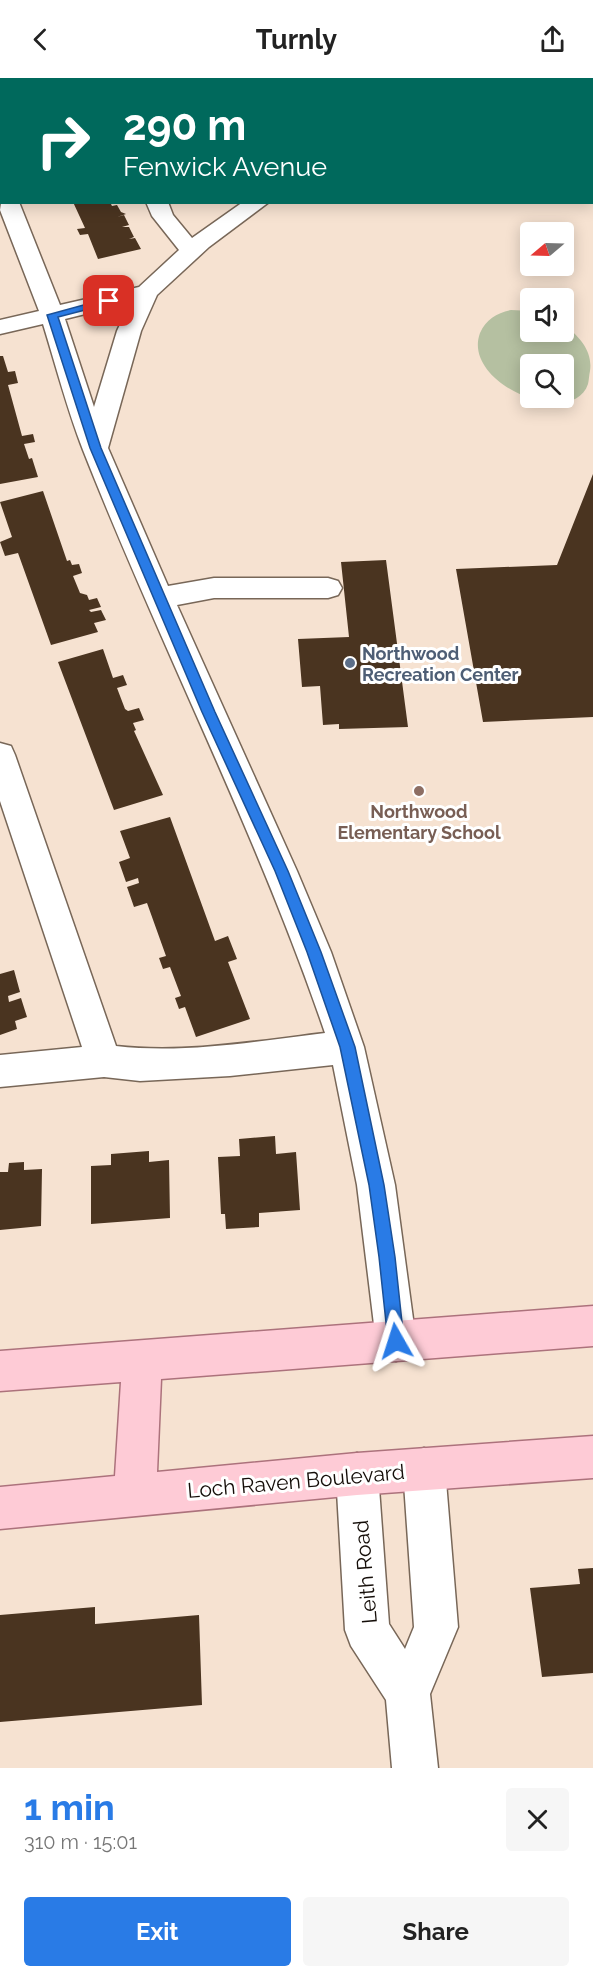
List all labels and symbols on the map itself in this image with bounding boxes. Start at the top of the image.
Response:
north arrow [520,222,574,276]
pin [83,275,134,326]
place label: Northwood Recreation Center [362,643,519,685]
marker: Northwood Recreation Center [343,656,357,670]
marker: Northwood Elementary School [412,784,426,798]
place label: Northwood Elementary School [337,801,501,843]
position arrow [364,1309,428,1373]
street label: Loch Raven Boulevard [186,1459,406,1503]
street label: Leith Road [348,1519,382,1625]

